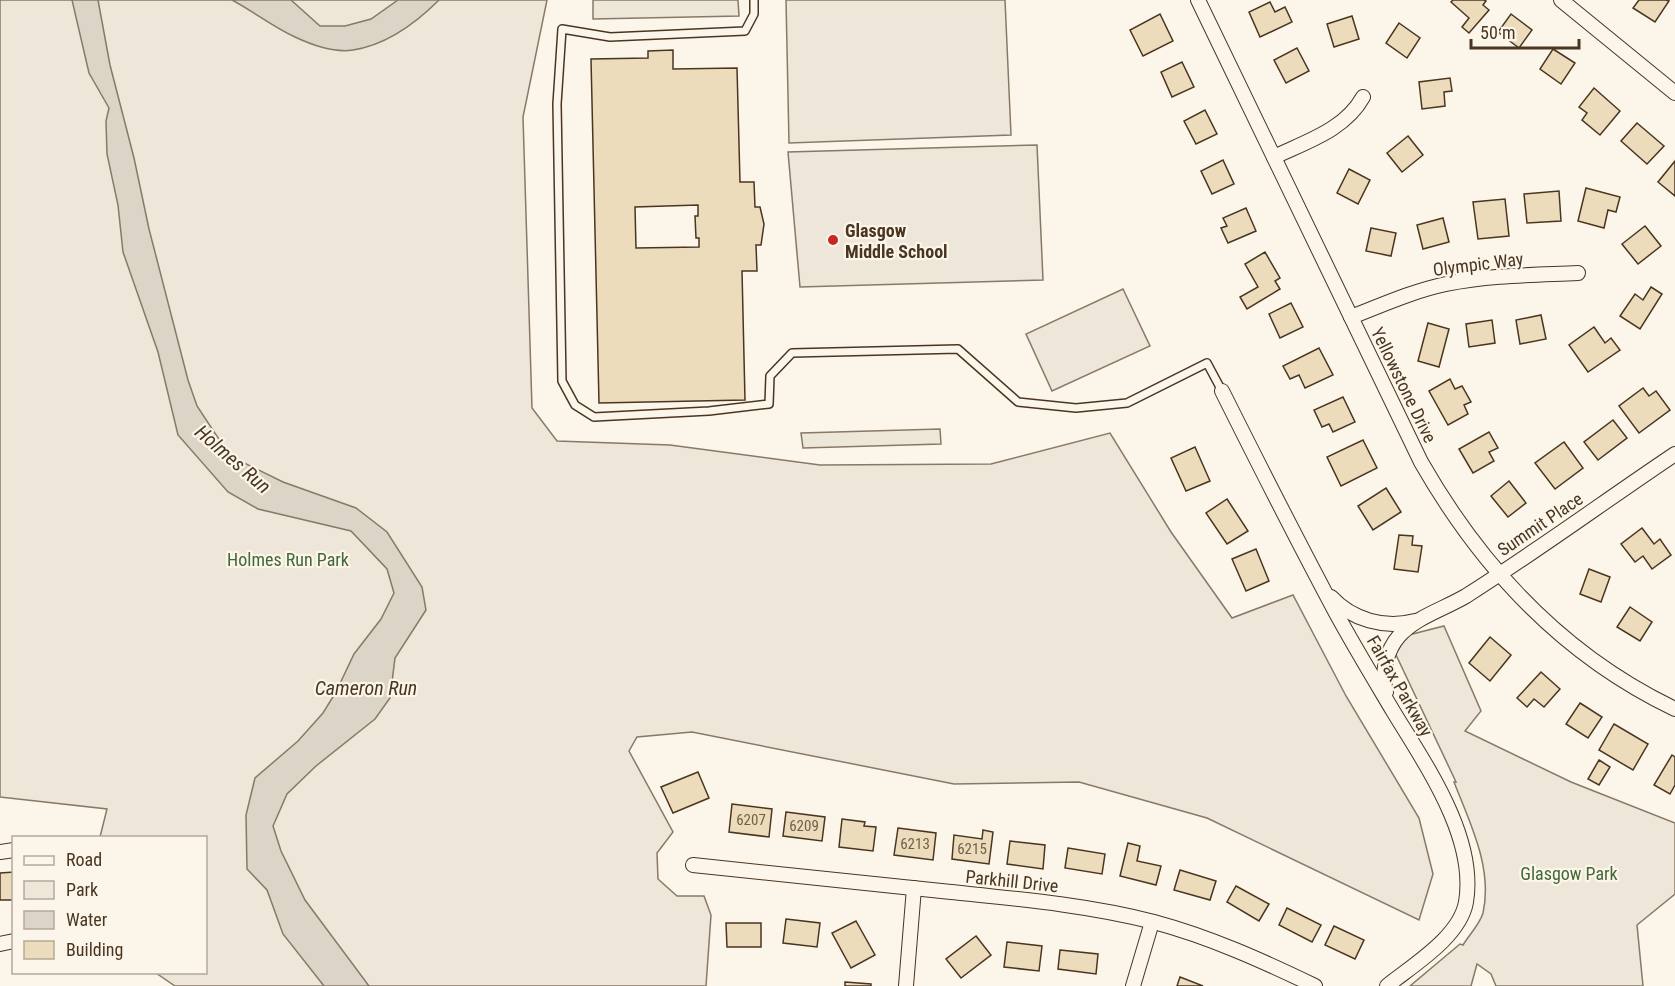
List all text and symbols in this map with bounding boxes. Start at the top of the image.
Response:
scale bar [1471,12,1579,50]
text: 50 m [1480,22,1515,43]
place label: Glasgow Middle School [845,220,948,262]
marker: Glasgow Middle School [826,233,840,247]
street label: Olympic Way [1432,248,1525,280]
street label: Yellowstone Drive [1367,324,1441,446]
water label: Holmes Run [190,420,276,498]
street label: Summit Place [1493,488,1587,560]
park label: Holmes Run Park [227,549,349,570]
street label: Fairfax Parkway [1363,632,1438,741]
water label: Cameron Run [315,676,417,700]
house number: 6207 [736,811,766,829]
house number: 6209 [789,817,819,835]
house number: 6213 [900,835,930,853]
legend [12,836,207,974]
house number: 6215 [957,840,987,858]
text: Road [66,849,102,870]
park label: Glasgow Park [1520,863,1618,884]
street label: Parkhill Drive [965,866,1059,896]
text: Park [66,879,98,900]
text: Water [66,909,108,930]
text: Building [66,939,123,960]

